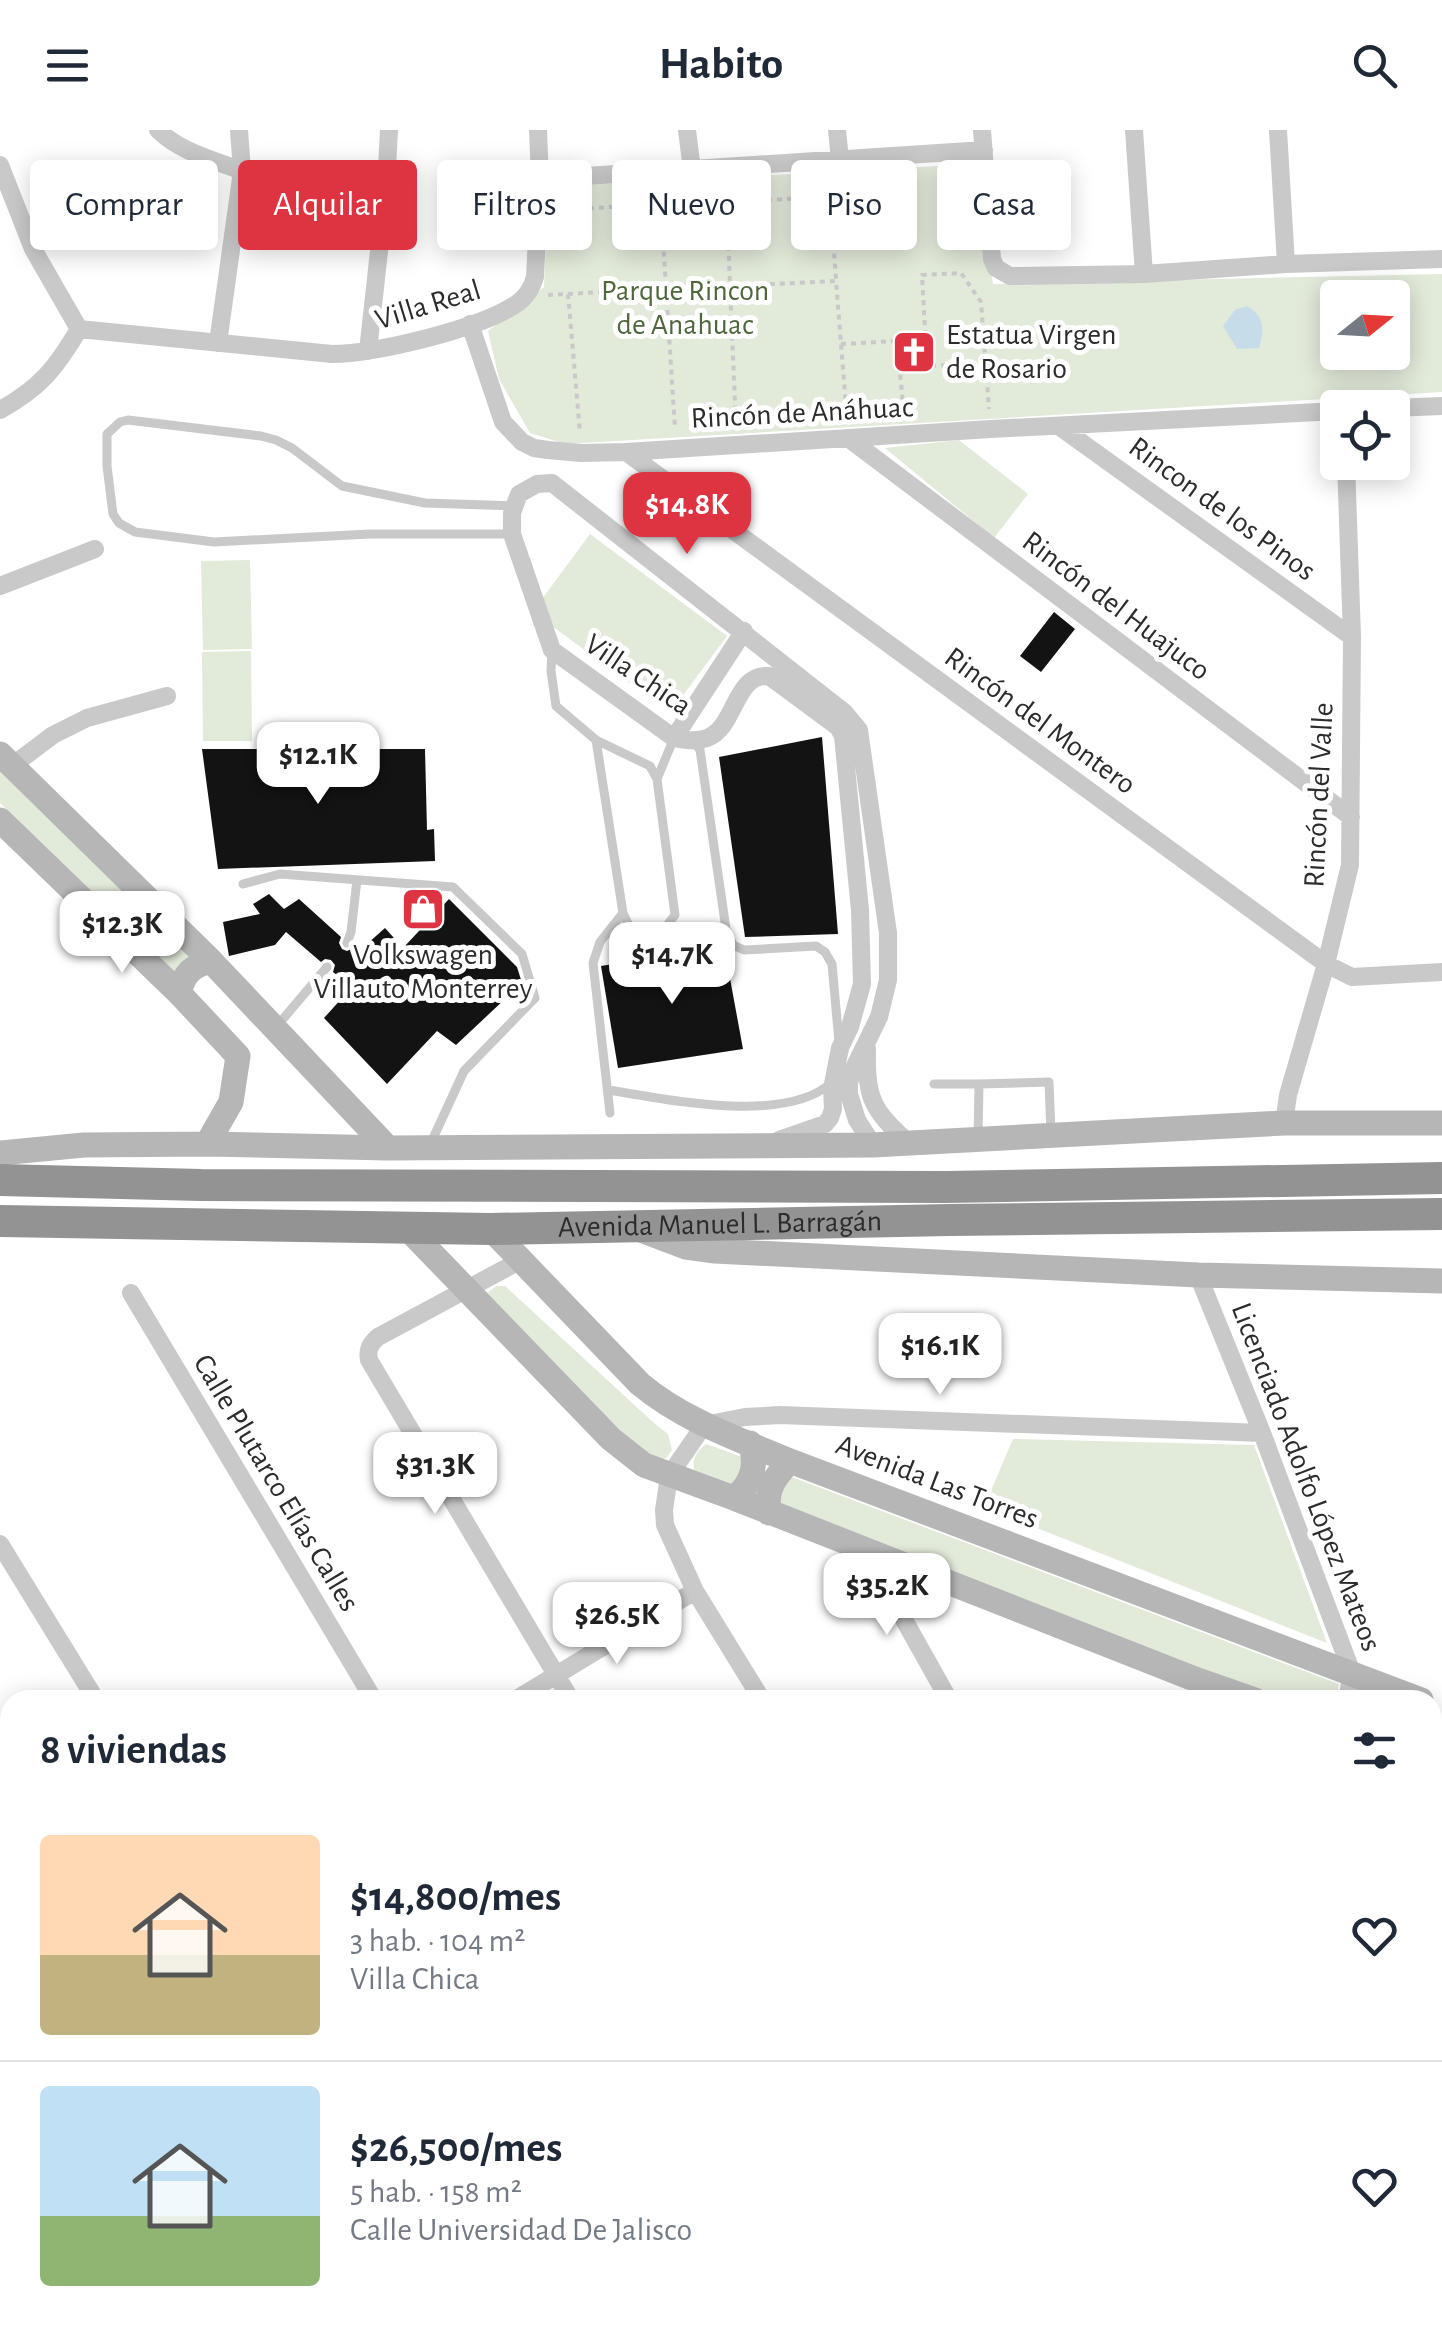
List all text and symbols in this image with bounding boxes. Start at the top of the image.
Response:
icon: menu [40,38,95,93]
icon: search [1347,38,1402,93]
text: Habito [659,42,783,87]
chip: Comprar [30,160,218,250]
chip: Alquilar [238,160,417,250]
chip: Filtros [437,160,592,250]
chip: Nuevo [612,160,771,250]
chip: Piso [791,160,917,250]
chip: Casa [937,160,1071,250]
street label: Villa Real [372,275,484,335]
park label: Parque Rincon de Anahuac [601,276,769,340]
north arrow [1320,280,1410,370]
map controls [1320,280,1410,480]
place label: Estatua Virgen de Rosario [946,320,1116,384]
church icon: Estatua Virgen de Rosario [891,329,937,375]
button: locate [1320,390,1410,480]
street label: Rincón de Anáhuac [690,392,914,434]
street label: Rincon de los Pinos [1123,431,1321,587]
pin: $14.8K [606,472,768,557]
text: $14.8K [645,488,729,520]
street label: Rincón del Huajuco [1017,526,1215,686]
street label: Villa Chica [579,629,697,721]
street label: Rincón del Montero [939,642,1141,800]
street label: Rincón del Valle [1299,702,1339,888]
pin: $12.1K [237,722,399,807]
text: $12.1K [279,738,357,770]
shop icon: Volkswagen Villauto Monterrey [400,886,446,932]
pin: $12.3K [41,891,203,976]
text: $12.3K [82,907,162,939]
pin: $14.7K [591,922,753,1007]
text: $14.7K [631,938,713,970]
place label: Volkswagen Villauto Monterrey [314,940,533,1004]
street label: Avenida Manuel L. Barragán [558,1206,882,1243]
street label: Licenciado Adolfo López Mateos [1226,1299,1386,1655]
pin: $16.1K [859,1313,1021,1398]
text: $16.1K [901,1329,979,1361]
street label: Calle Plutarco Elías Calles [188,1349,364,1617]
street label: Avenida Las Torres [832,1430,1042,1534]
pin: $31.3K [354,1432,516,1517]
text: $31.3K [395,1448,475,1480]
pin: $35.2K [806,1553,968,1638]
text: $35.2K [845,1569,929,1601]
pin: $26.5K [536,1582,698,1667]
text: $26.5K [575,1598,659,1630]
icon: filters [1347,1723,1402,1778]
text: 8 viviendas [40,1729,227,1771]
icon: home [120,1875,240,1995]
text: $14,800/mes [350,1876,561,1918]
icon: heart [1347,1908,1402,1963]
text: 3 hab. · 104 m² [350,1925,525,1957]
text: Villa Chica [350,1963,479,1995]
icon: home [120,2126,240,2246]
text: $26,500/mes [350,2127,562,2169]
icon: heart [1347,2159,1402,2214]
text: 5 hab. · 158 m² [350,2176,522,2208]
text: Calle Universidad De Jalisco [350,2214,692,2246]

